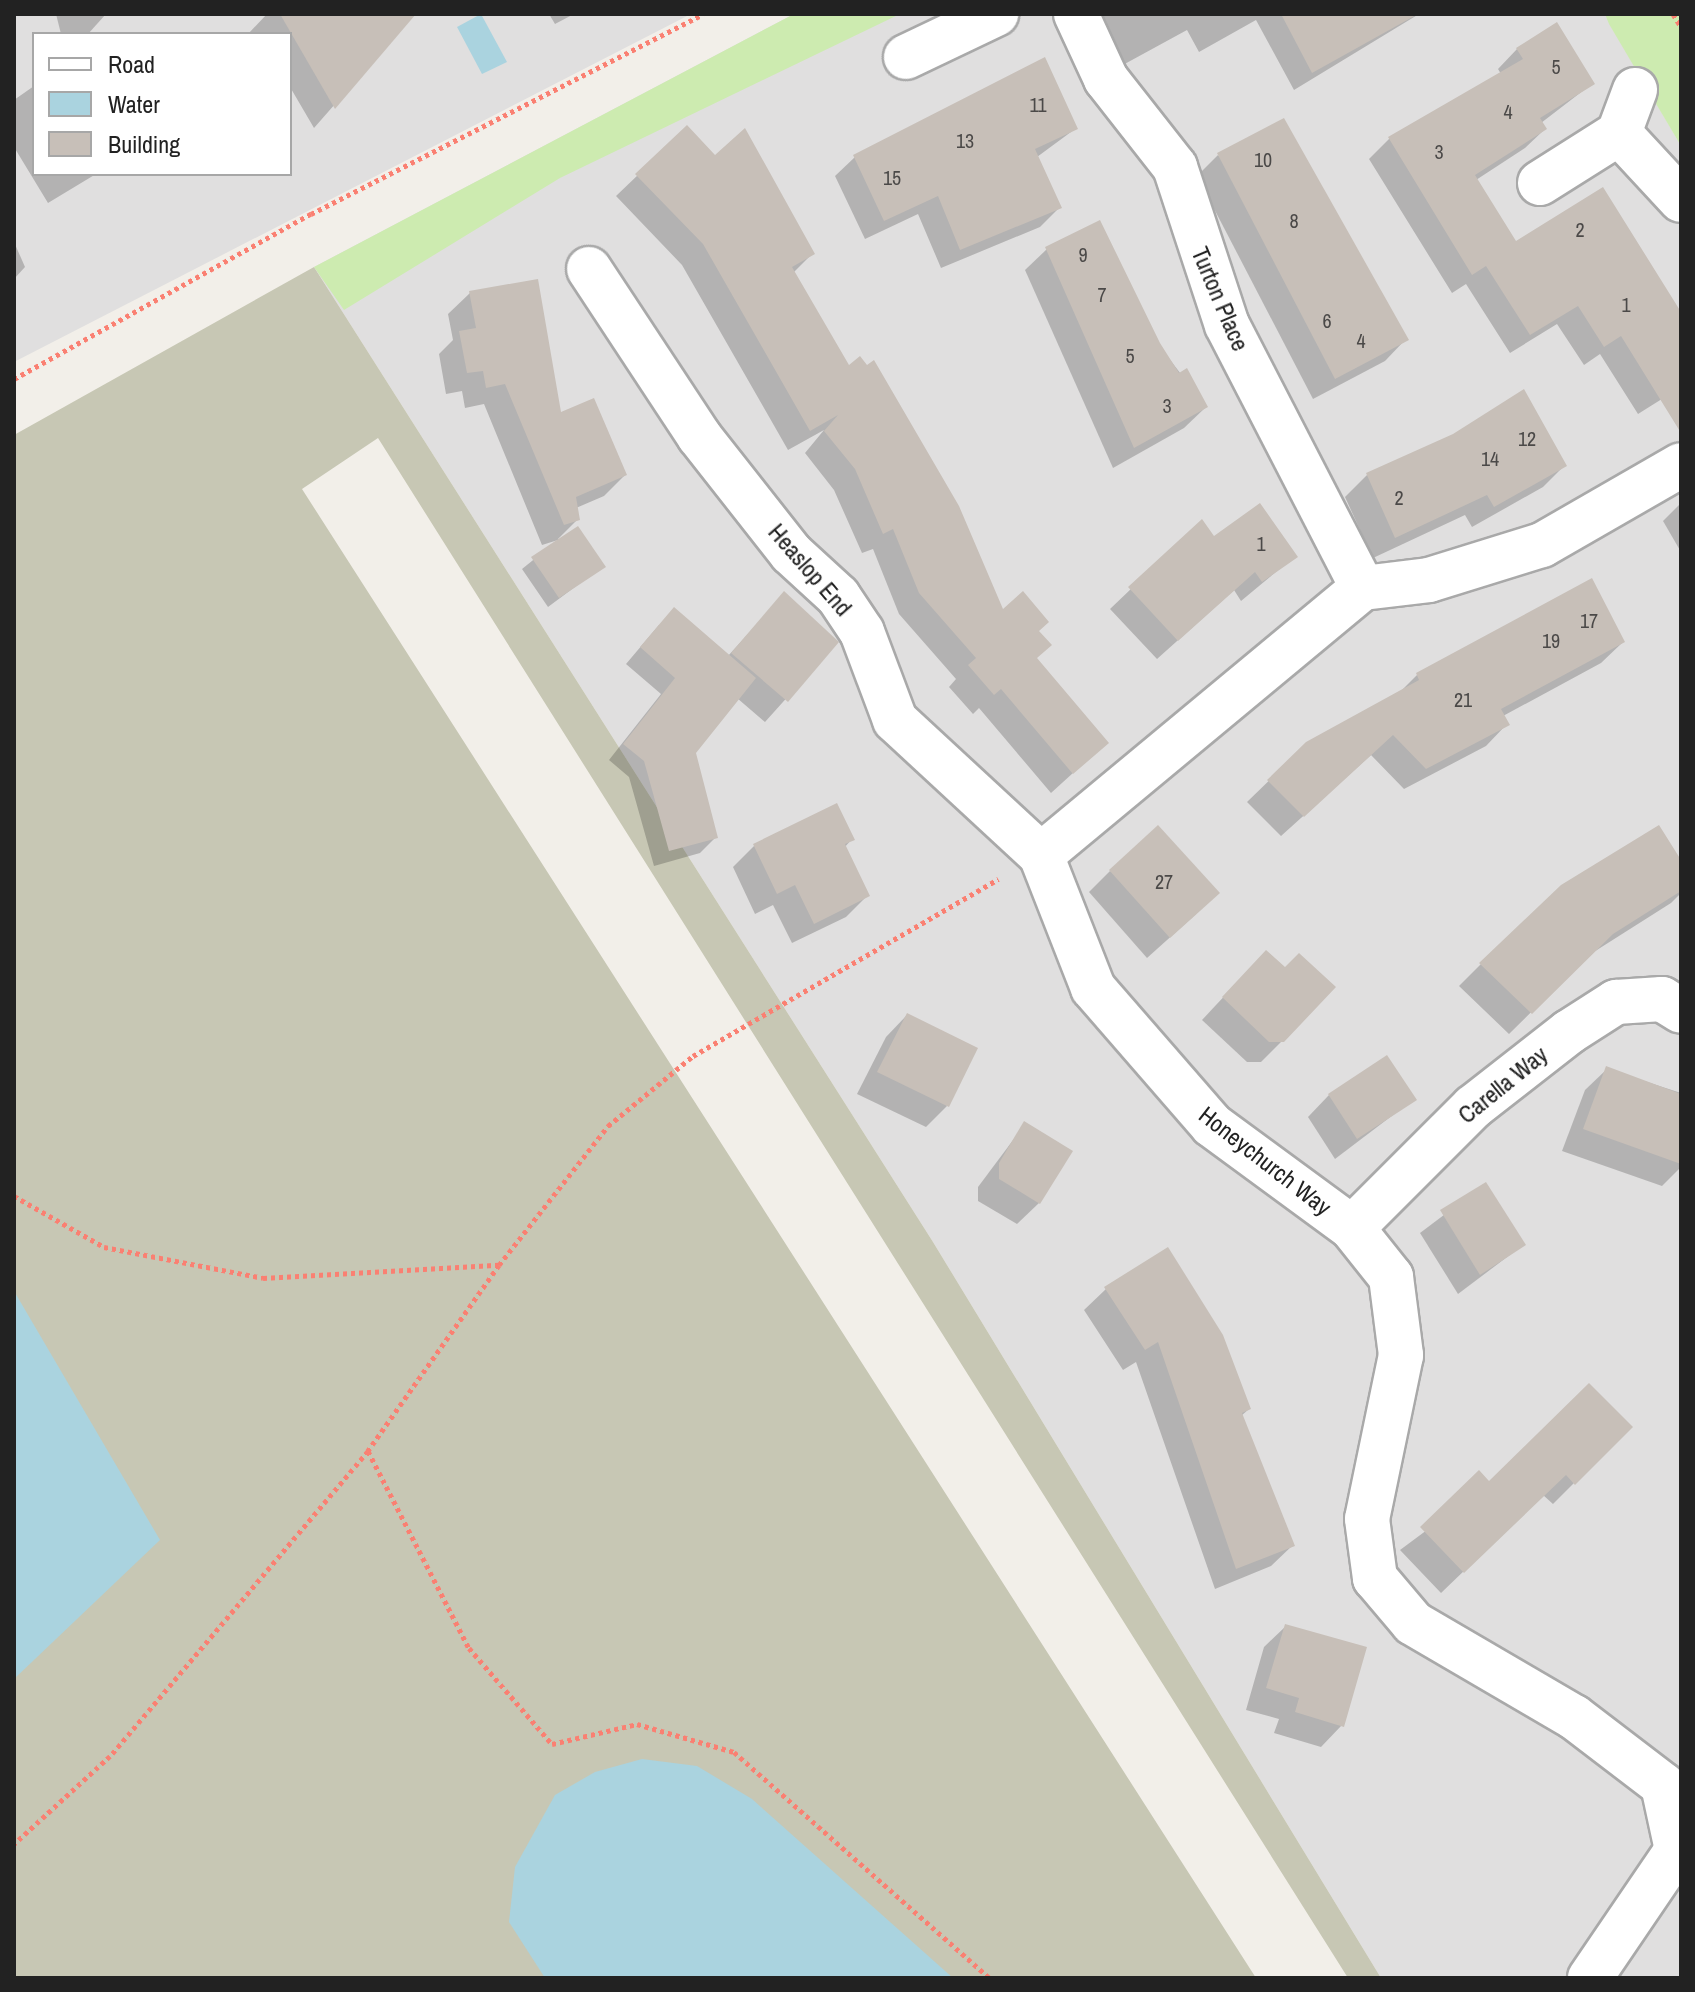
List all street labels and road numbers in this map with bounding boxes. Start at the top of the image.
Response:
street label: Turton Place [1185,243,1255,355]
street label: Heaslop End [762,518,858,622]
street label: Carella Way [1453,1040,1553,1130]
street label: Honeychurch Way [1193,1100,1337,1222]

